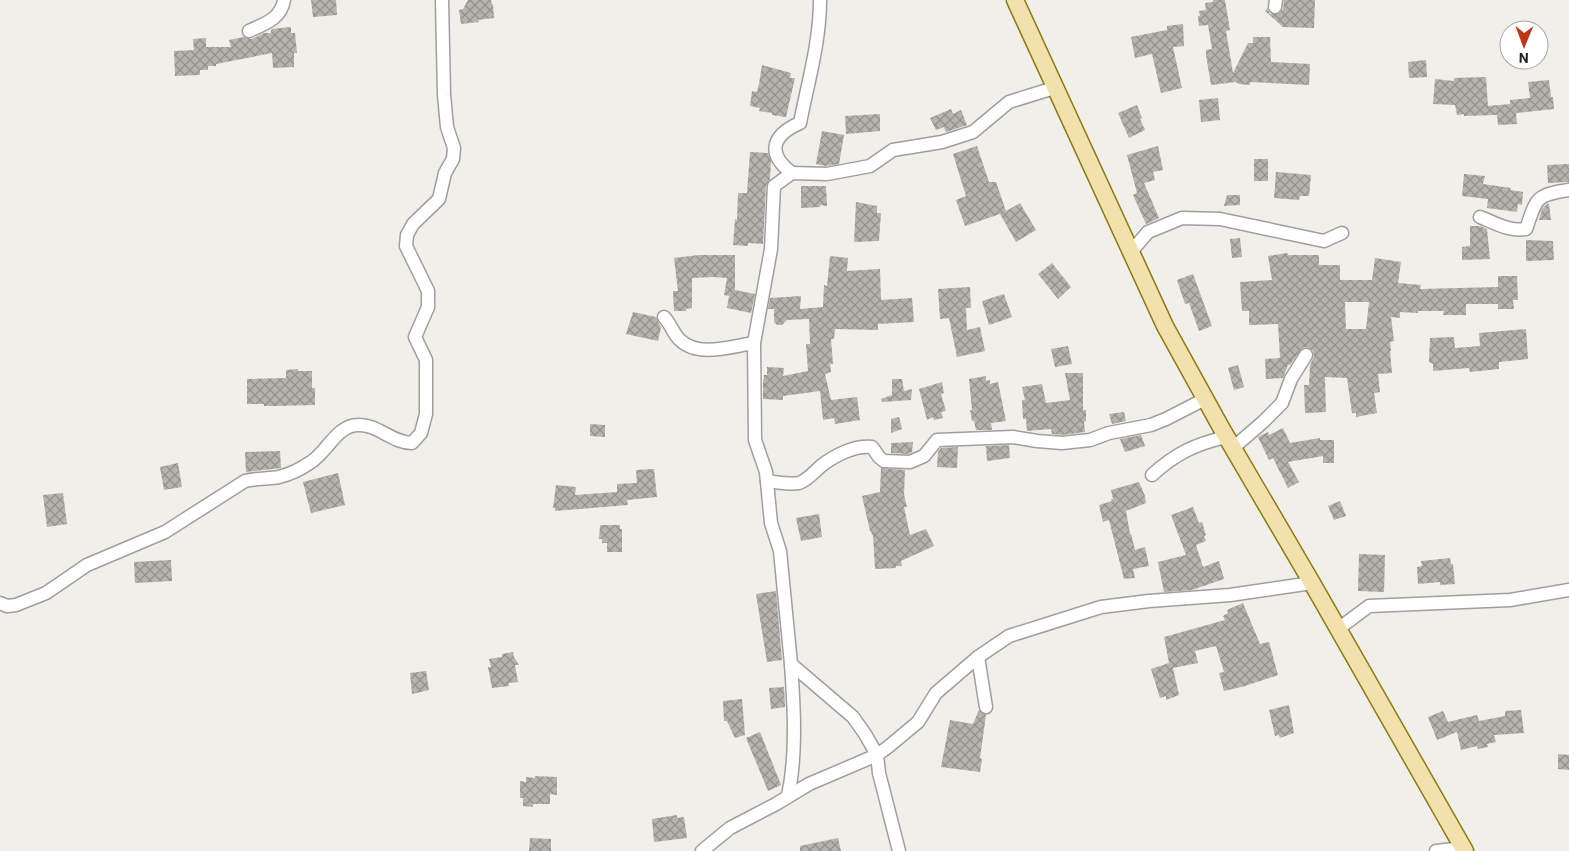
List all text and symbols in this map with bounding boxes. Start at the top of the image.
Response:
north arrow [1499,20,1549,70]
text: N [1519,50,1529,66]

